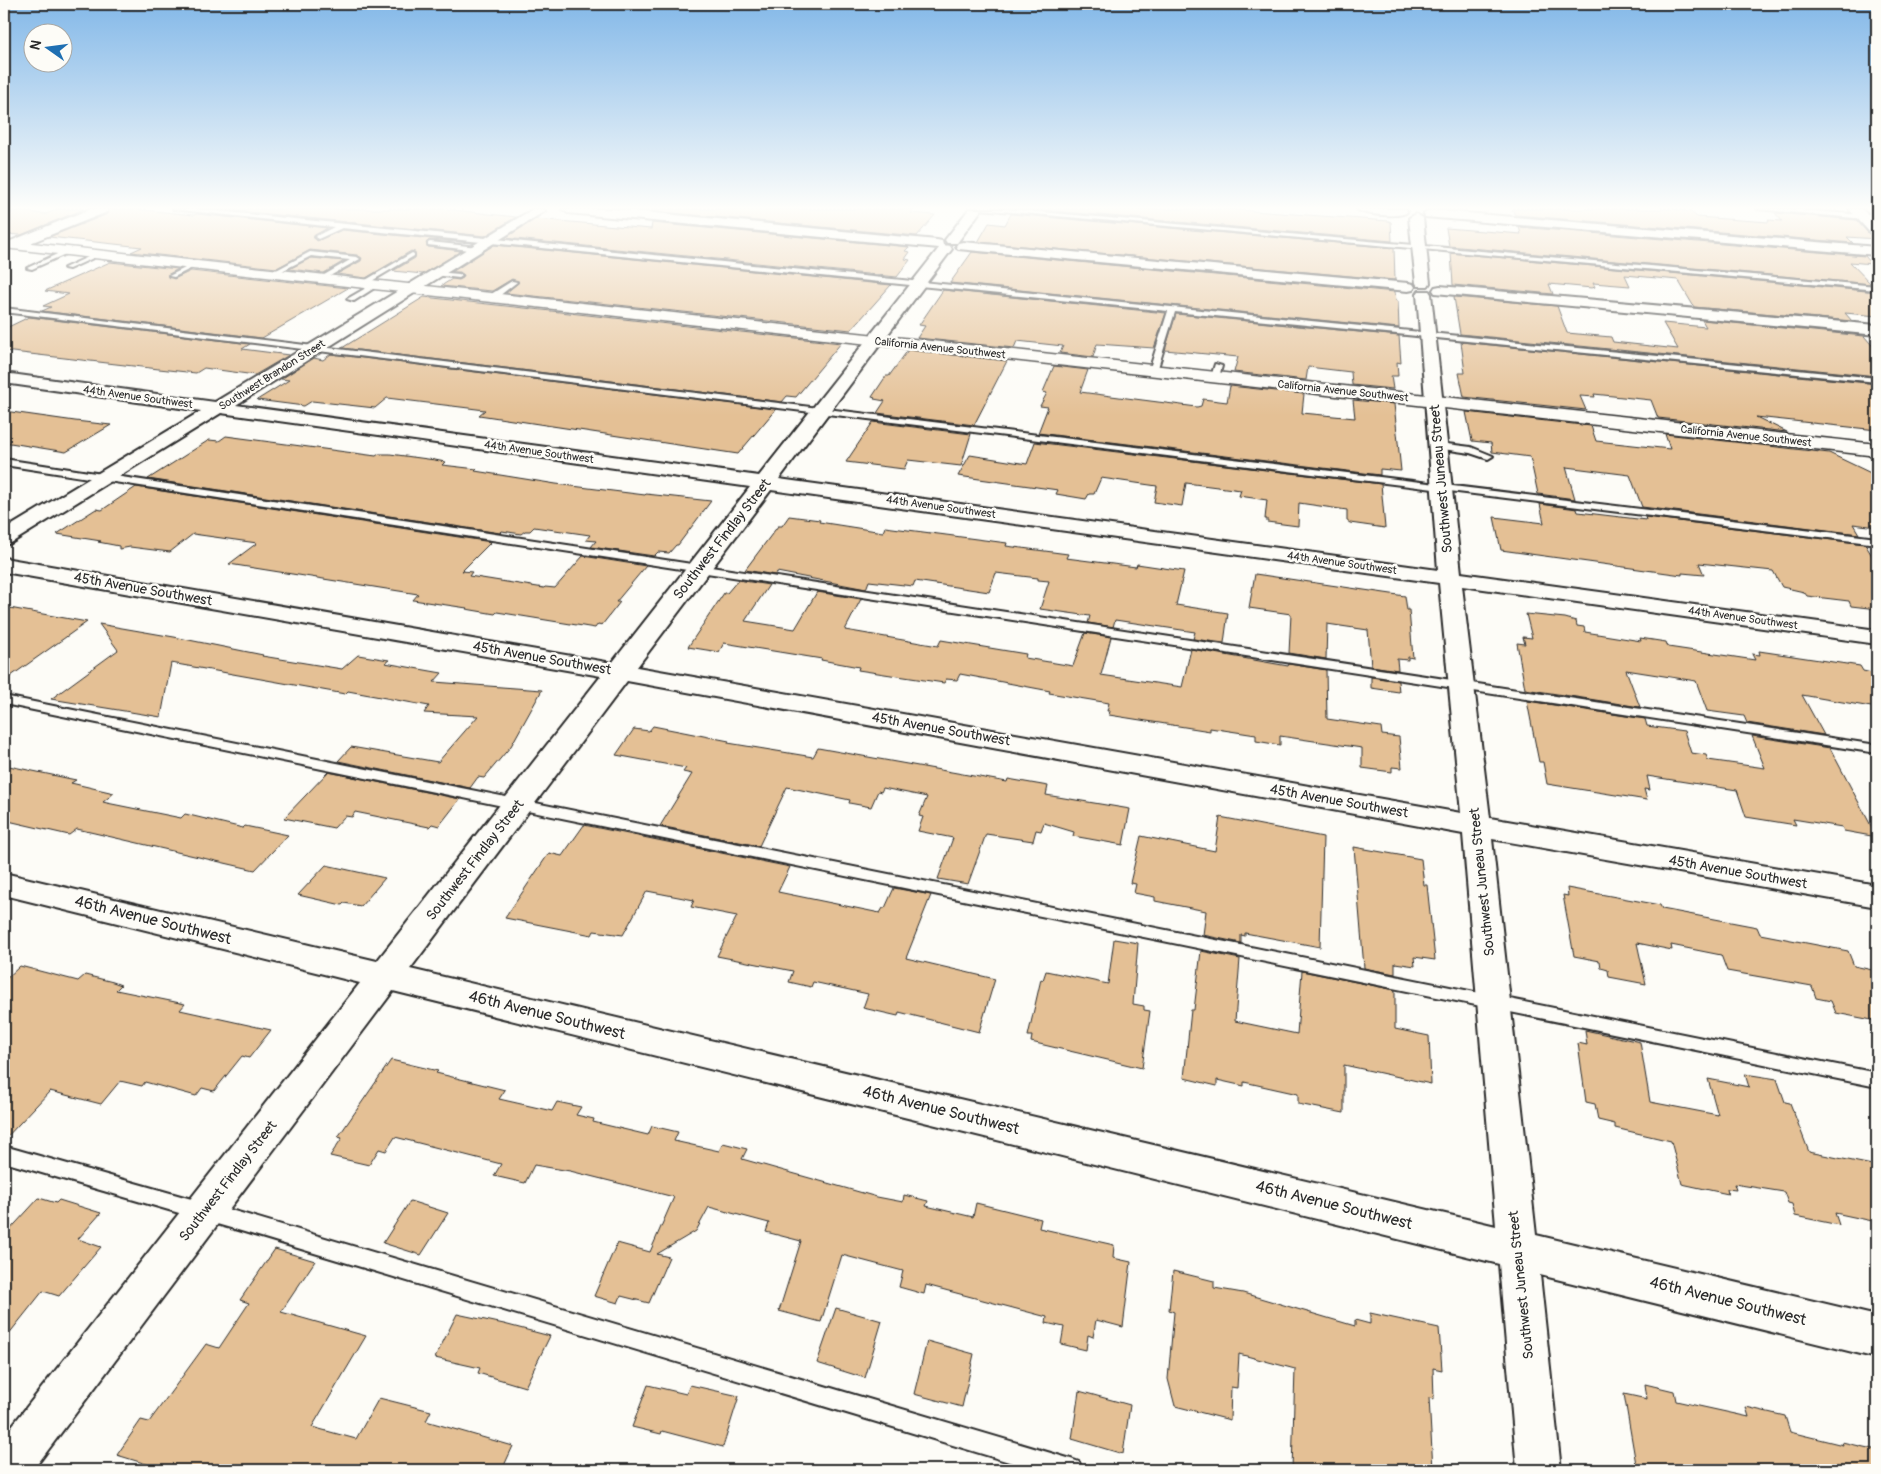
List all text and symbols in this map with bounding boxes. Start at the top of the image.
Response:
north arrow [22,22,72,72]
text: N [26,38,45,52]
street label: California Avenue Southwest [874,335,1007,361]
street label: Southwest Brandon Street [217,337,328,413]
street label: California Avenue Southwest [1277,378,1410,404]
street label: 44th Avenue Southwest [82,383,194,411]
street label: Southwest Juneau Street [1426,404,1456,554]
street label: California Avenue Southwest [1680,423,1813,449]
street label: 44th Avenue Southwest [483,438,595,466]
street label: Southwest Findlay Street [670,475,775,603]
street label: 44th Avenue Southwest [885,493,997,521]
street label: 44th Avenue Southwest [1286,549,1398,577]
street label: 45th Avenue Southwest [72,568,214,610]
street label: 44th Avenue Southwest [1687,604,1799,632]
street label: 45th Avenue Southwest [471,637,613,679]
street label: 45th Avenue Southwest [870,708,1012,750]
street label: 45th Avenue Southwest [1268,780,1410,822]
street label: Southwest Findlay Street [423,796,528,924]
street label: Southwest Juneau Street [1466,807,1498,957]
street label: 45th Avenue Southwest [1667,851,1809,893]
street label: 46th Avenue Southwest [73,891,234,949]
street label: 46th Avenue Southwest [467,986,628,1044]
street label: 46th Avenue Southwest [861,1081,1022,1139]
street label: Southwest Findlay Street [176,1117,281,1245]
street label: 46th Avenue Southwest [1254,1176,1415,1234]
street label: Southwest Juneau Street [1505,1210,1537,1360]
street label: 46th Avenue Southwest [1648,1272,1809,1330]

